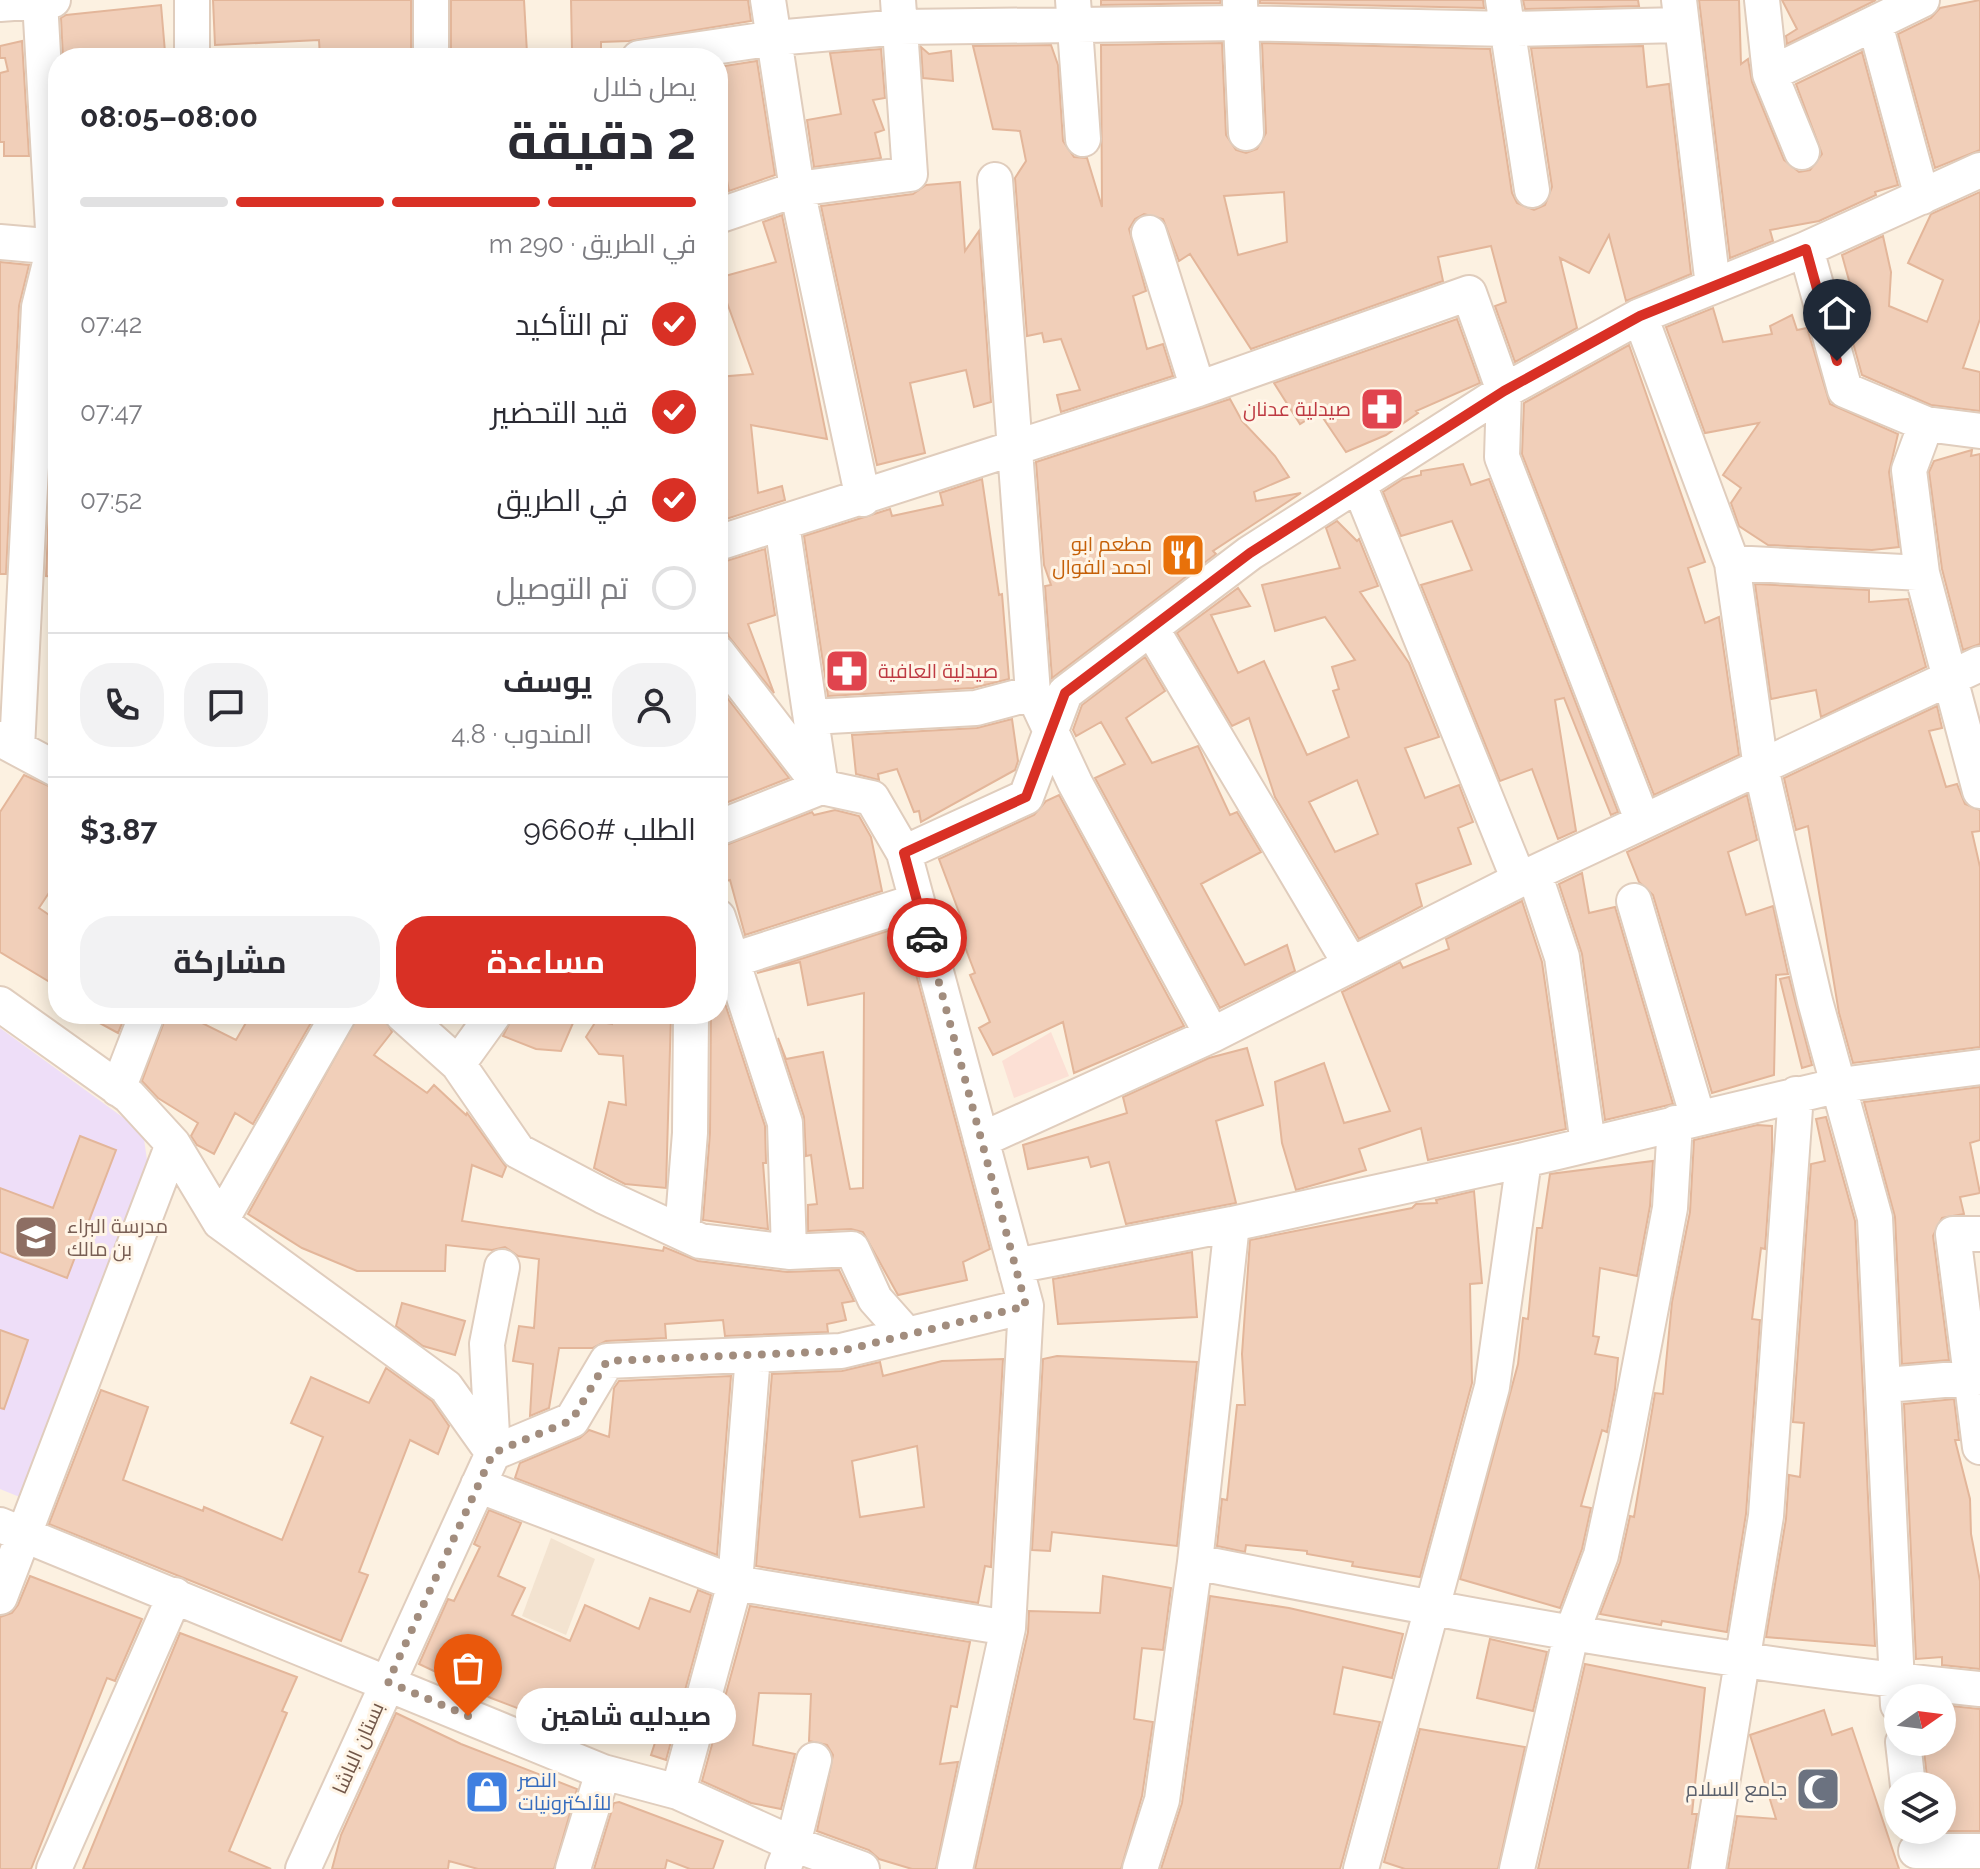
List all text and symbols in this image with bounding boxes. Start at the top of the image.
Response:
text: يصل خلال [593,72,696,102]
text: 08:00–08:05 [80,99,258,134]
text: 2 دقيقة [507,110,696,171]
text: في الطريق · 290 m [489,229,696,259]
pin [1803,279,1871,361]
icon: home [1815,291,1859,335]
icon: check [652,302,696,346]
text: تم التأكيد [515,307,628,342]
text: 07:42 [80,309,142,339]
pharmacy icon: صيدلية عدنان [1358,385,1406,433]
icon: check [652,390,696,434]
text: قيد التحضير [491,395,628,430]
text: 07:47 [80,397,143,427]
place label: صيدلية عدنان [1243,397,1351,422]
icon: check [652,478,696,522]
text: في الطريق [497,483,628,518]
text: 07:52 [80,485,142,515]
restaurant icon: مطعم ابو احمد الفوال [1159,531,1207,579]
place label: مطعم ابو احمد الفوال [1052,532,1152,580]
text: تم التوصيل [496,571,628,606]
pharmacy icon: صيدلية العافية [823,647,871,695]
place label: صيدلية العافية [878,659,998,683]
button: phone [80,663,164,747]
button: chat [184,663,268,747]
button: person [612,663,696,747]
text: يوسف [503,664,592,699]
text: المندوب · 4.8 [451,719,592,749]
text: $3.87 [80,812,157,847]
text: الطلب #9660 [523,812,696,847]
courier [887,898,967,978]
button: مشاركة [80,916,380,1008]
button: مساعدة [396,916,696,1008]
icon: car [905,916,949,960]
school or university icon: مدرسة البراء بن مالك [12,1213,60,1261]
place label: مدرسة البراء بن مالك [67,1214,168,1262]
pin [434,1634,502,1716]
icon: bag [446,1646,490,1690]
north arrow [1884,1684,1956,1756]
map controls [1884,1684,1956,1844]
callout: صيدليه شاهين [516,1688,736,1744]
street label: بستان الباشا [327,1698,390,1798]
text: صيدليه شاهين [541,1701,711,1731]
mosque icon: جامع السلام [1794,1765,1842,1813]
shop icon: النصر للألكترونيات [463,1768,511,1816]
place label: النصر للألكترونيات [517,1768,611,1815]
button: layers [1884,1772,1956,1844]
place label: جامع السلام [1685,1777,1787,1803]

